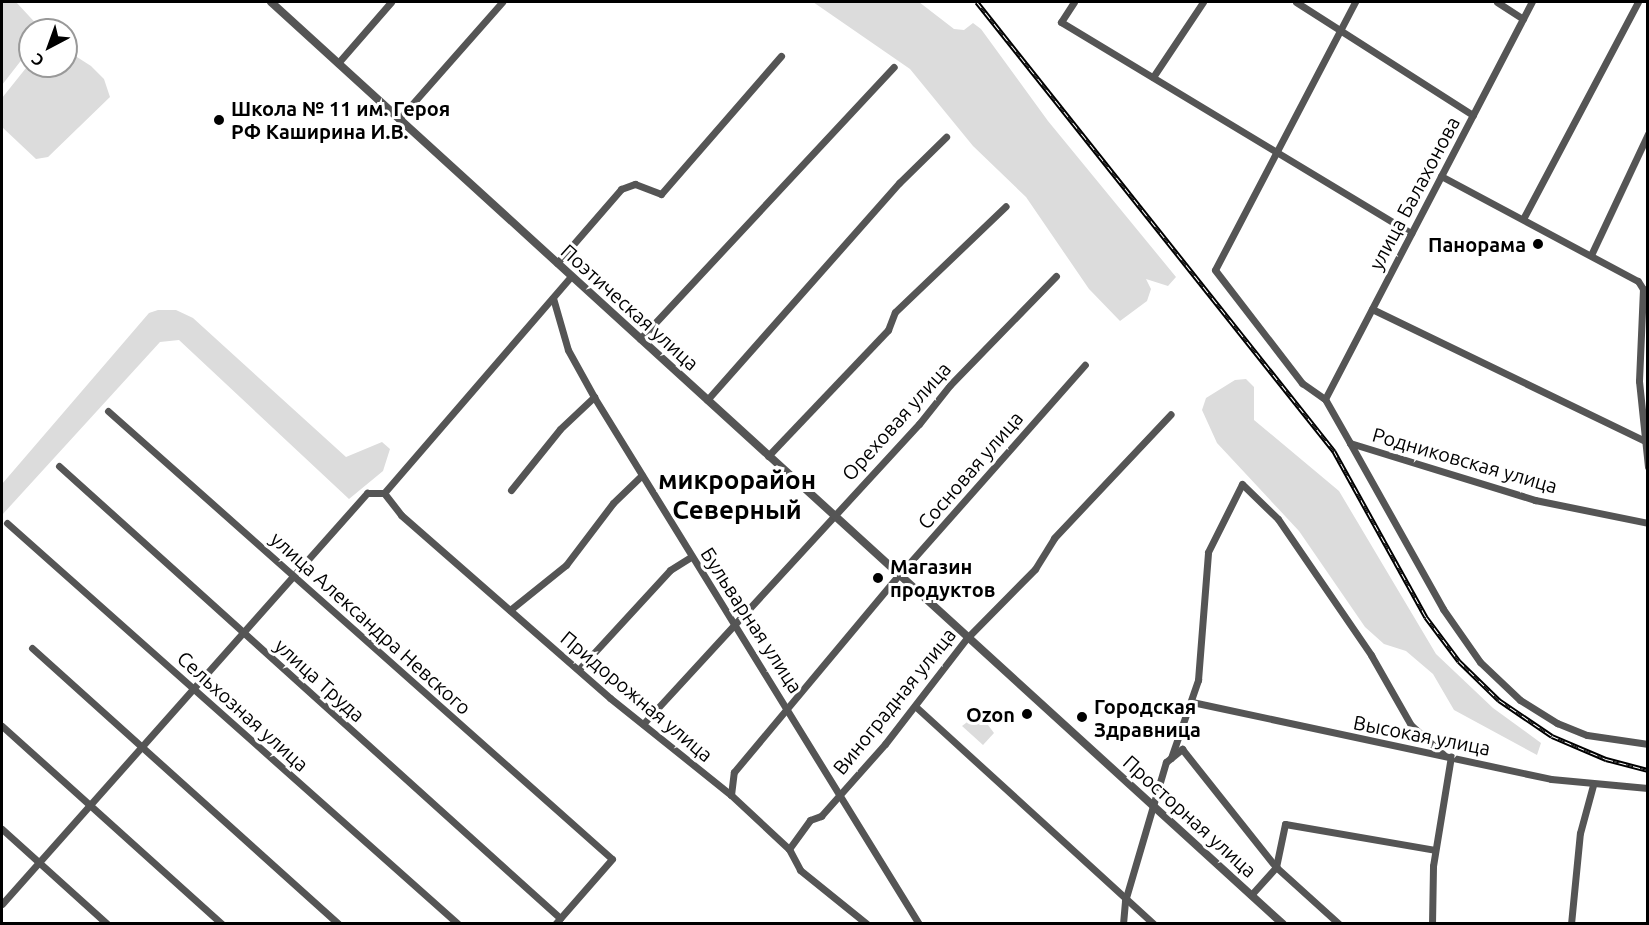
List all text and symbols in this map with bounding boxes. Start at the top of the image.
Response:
north arrow [18,18,78,78]
text: С [28,50,47,70]
place label: Школа № 11 им. Героя РФ Каширина И.В. [231,96,450,143]
street label: улица Балахонова [1363,112,1465,274]
marker: Школа № 11 им. Героя РФ Каширина И.В. [212,113,226,127]
place label: Панорама [1428,232,1526,256]
marker: Панорама [1531,237,1545,251]
street label: Поэтическая улица [556,239,704,375]
street label: Ореховая улица [837,357,955,485]
street label: Сосновая улица [912,406,1028,534]
street label: Родниковская улица [1370,422,1560,498]
district label: микрорайон Северный [658,464,816,526]
street label: улица Александра Невского [266,527,476,719]
street label: Бульварная улица [696,543,808,697]
place label: Магазин продуктов [890,554,995,601]
marker: Магазин продуктов [871,571,885,585]
street label: Виноградная улица [827,623,961,779]
street label: Придорожная улица [556,625,718,767]
street label: улица Труда [270,633,370,727]
street label: Сельхозная улица [172,646,314,776]
place label: Городская Здравница [1094,694,1201,741]
place label: Ozon [966,702,1015,726]
marker: Ozon [1020,707,1034,721]
marker: Городская Здравница [1075,710,1089,724]
street label: Высокая улица [1351,710,1493,760]
street label: Просторная улица [1118,750,1262,882]

